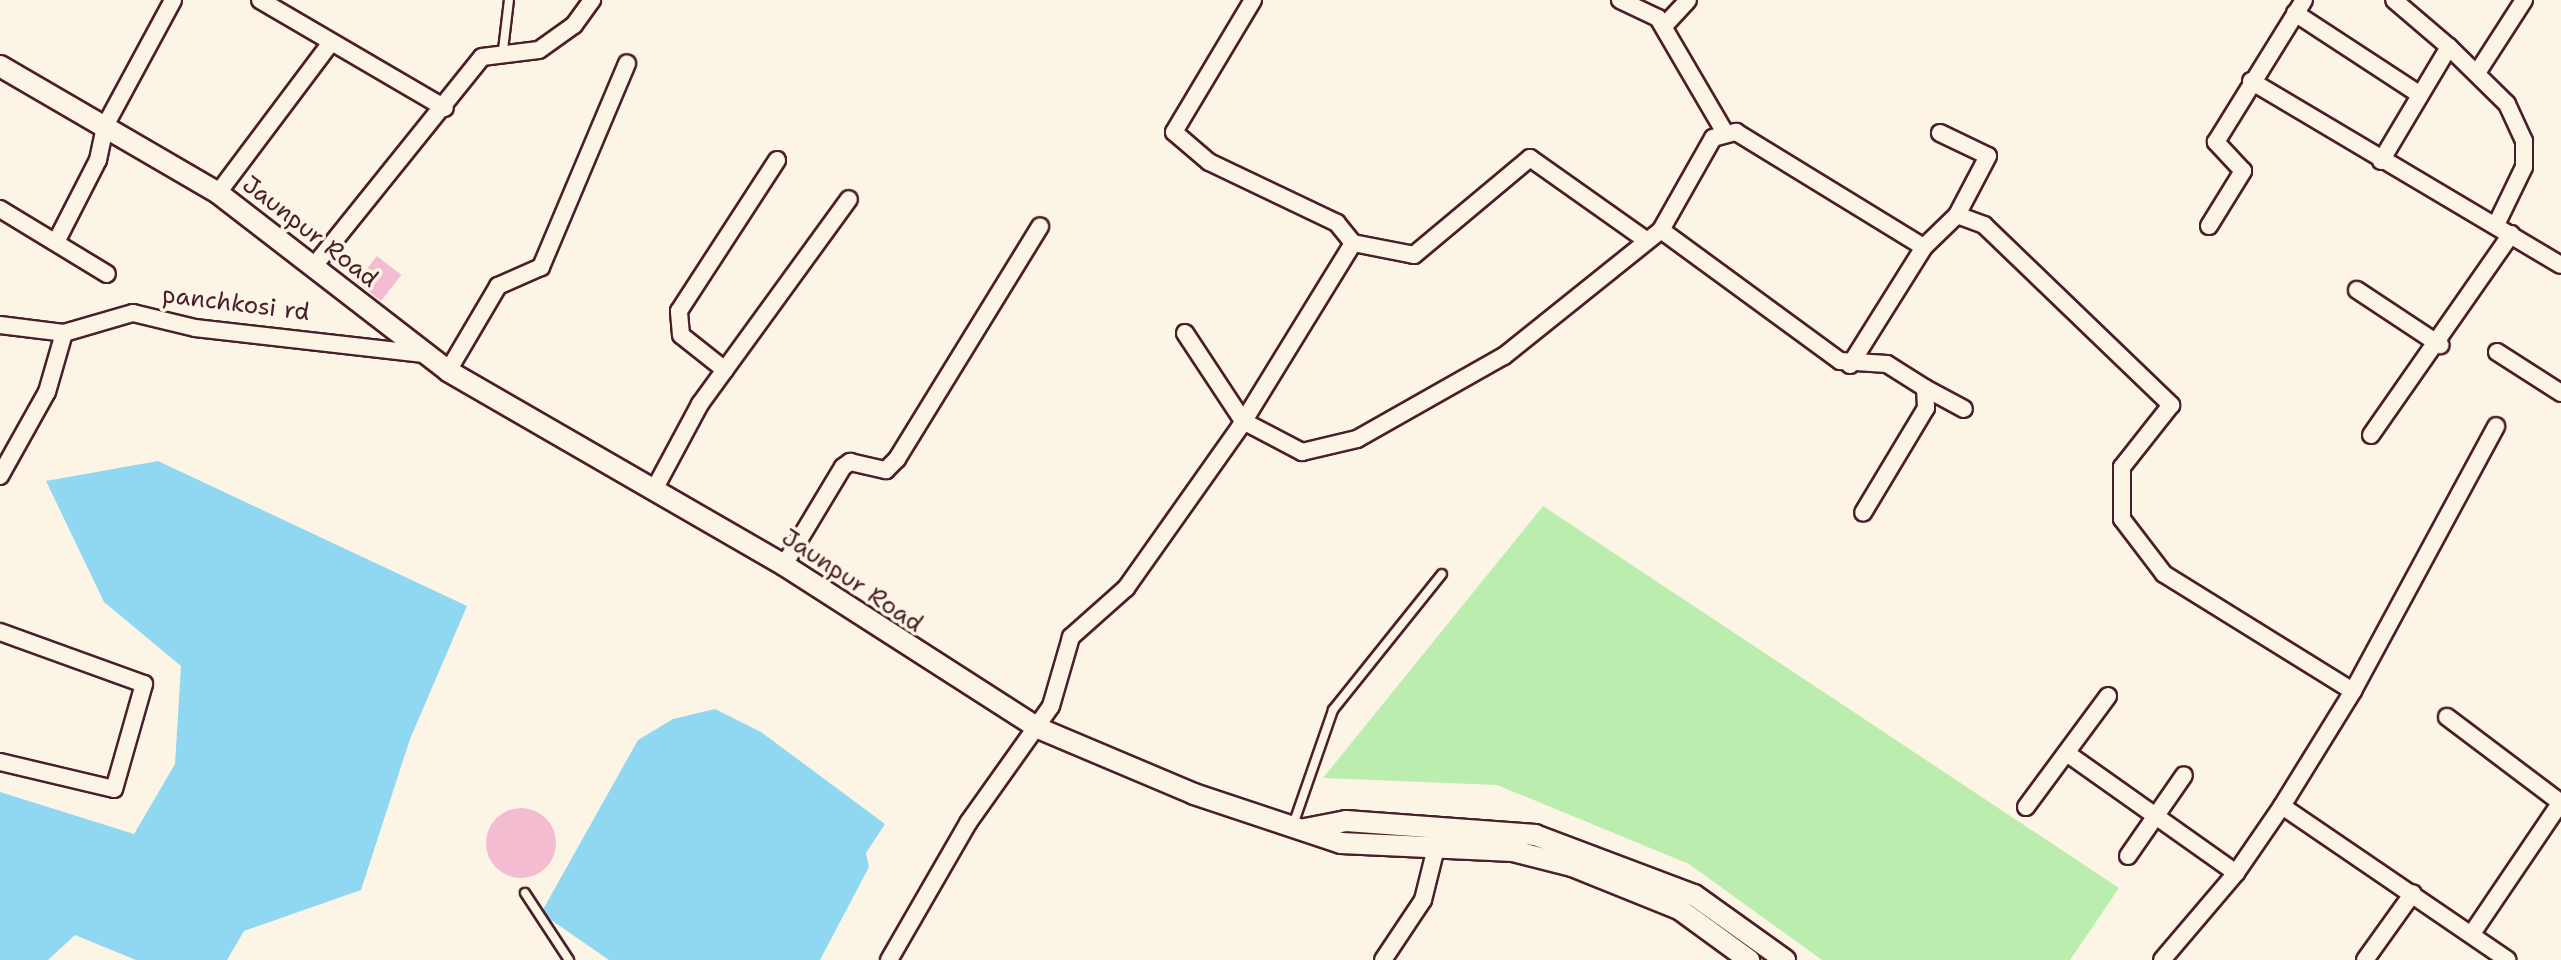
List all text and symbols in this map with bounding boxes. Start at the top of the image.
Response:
street label: Jaunpur Road [236,170,384,294]
street label: panchkosi rd [161,281,311,327]
street label: Jaunpur Road [776,523,928,639]

